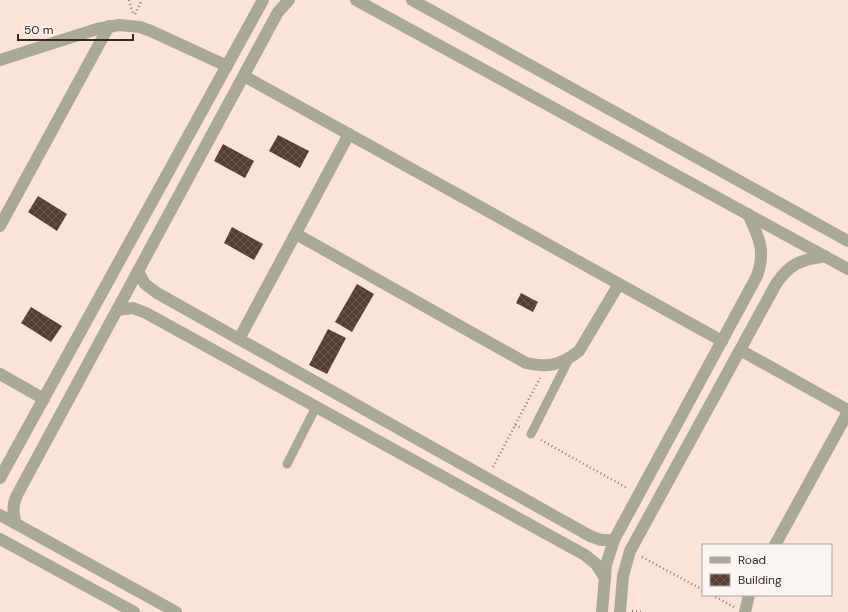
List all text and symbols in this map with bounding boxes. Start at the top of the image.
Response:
scale bar [18,16,133,42]
text: 50 m [24,22,53,38]
legend [702,544,832,596]
text: Road [738,552,766,568]
text: Building [738,572,782,588]

